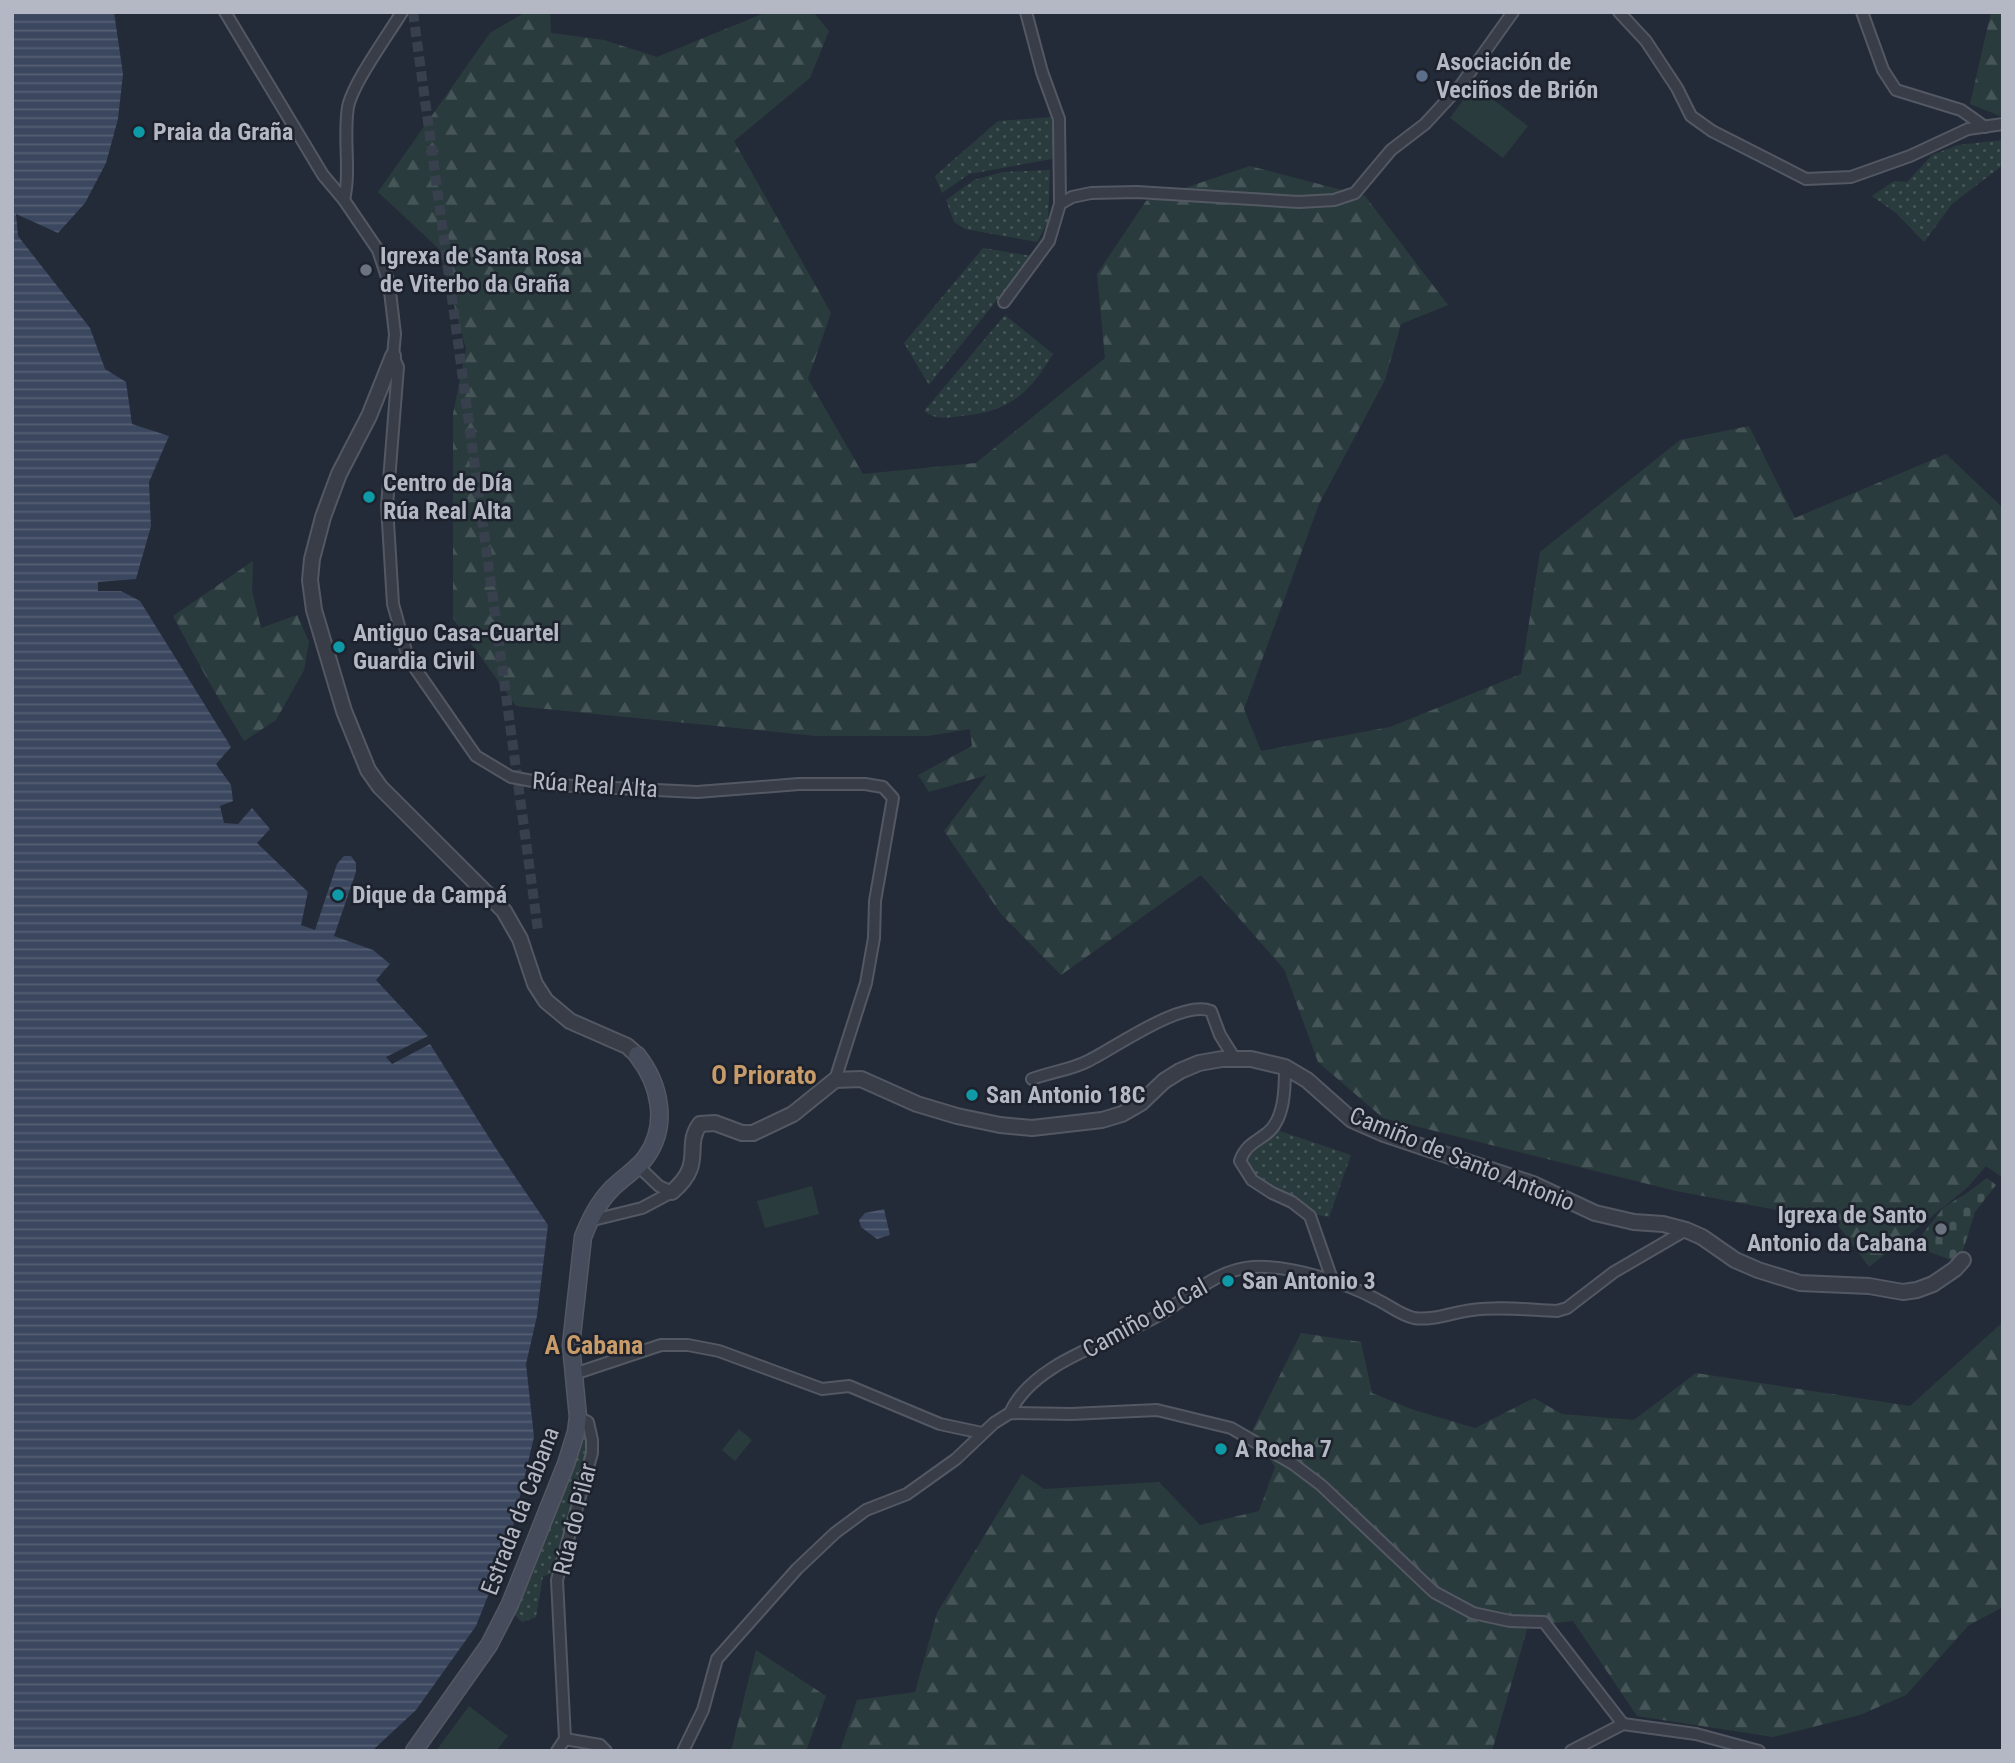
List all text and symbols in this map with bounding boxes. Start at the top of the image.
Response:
place label: Asociación de Veciños de Brión [1436,48,1598,104]
marker: Asociación de Veciños de Brión [1414,68,1430,84]
place label: Praia da Graña [153,118,293,146]
marker: Praia da Graña [131,124,147,140]
place label: Igrexa de Santa Rosa de Viterbo da Graña [380,242,582,298]
marker: Igrexa de Santa Rosa de Viterbo da Graña [358,262,374,278]
place label: Centro de Día Rúa Real Alta [383,469,512,525]
marker: Centro de Día Rúa Real Alta [361,489,377,505]
place label: Antiguo Casa-Cuartel Guardia Civil [353,619,559,675]
marker: Antiguo Casa-Cuartel Guardia Civil [331,639,347,655]
street label: Rúa Real Alta [531,767,659,803]
place label: Dique da Campá [352,881,507,909]
marker: Dique da Campá [330,887,346,903]
district label: O Priorato [711,1060,817,1090]
place label: San Antonio 18C [986,1081,1145,1109]
marker: San Antonio 18C [964,1087,980,1103]
street label: Camiño de Santo Antonio [1345,1101,1579,1217]
place label: Igrexa de Santo Antonio da Cabana [1747,1201,1927,1257]
marker: Igrexa de Santo Antonio da Cabana [1933,1221,1949,1237]
place label: San Antonio 3 [1242,1267,1376,1295]
street label: Camiño do Cal [1078,1272,1212,1364]
marker: San Antonio 3 [1220,1273,1236,1289]
district label: A Cabana [545,1330,643,1360]
street label: Estrada da Cabana [475,1423,565,1599]
place label: A Rocha 7 [1235,1435,1332,1463]
marker: A Rocha 7 [1213,1441,1229,1457]
street label: Rúa do Pilar [548,1460,602,1578]

